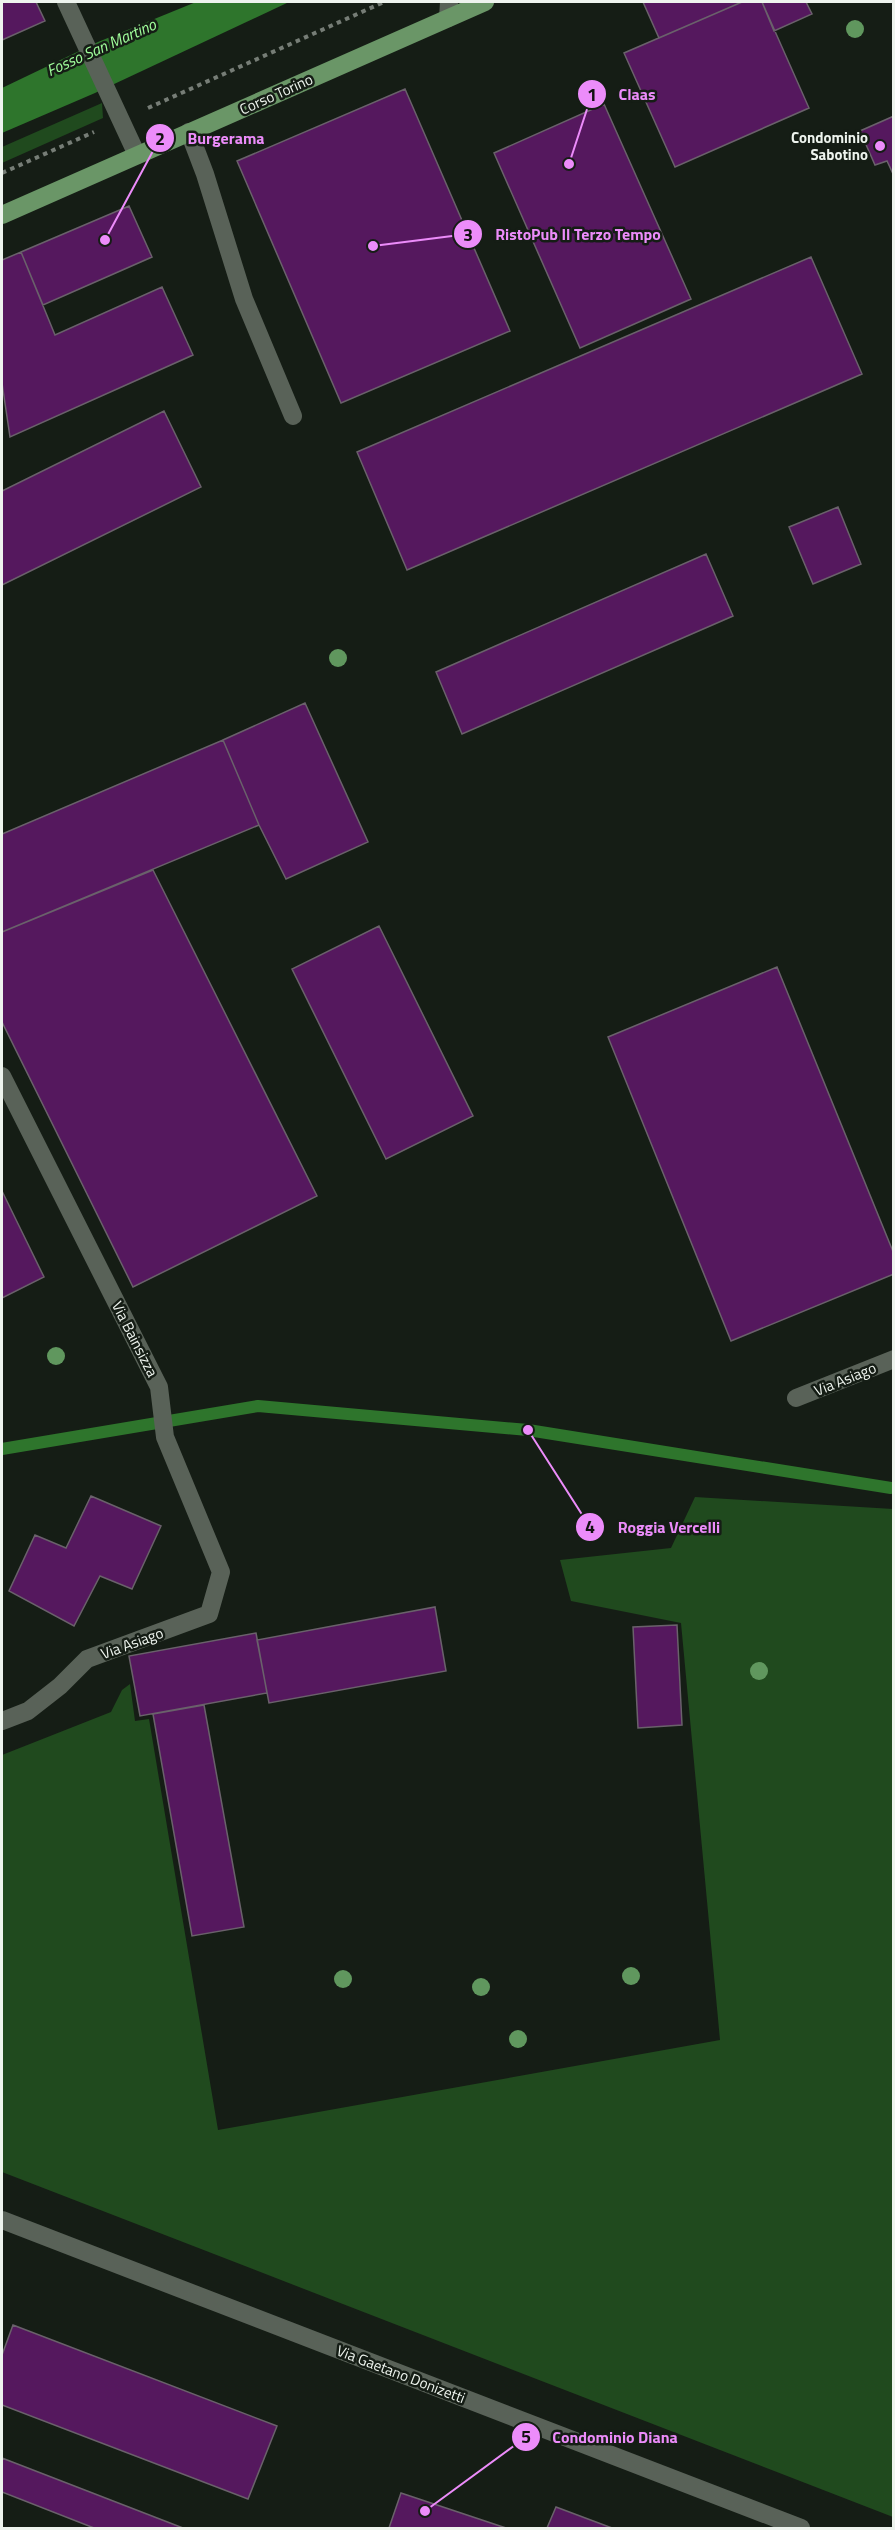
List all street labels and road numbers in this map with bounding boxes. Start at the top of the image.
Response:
street label: Corso Torino [236,68,316,120]
street label: Via Bainsizza [106,1297,164,1381]
street label: Via Asiago [810,1356,880,1402]
street label: Via Asiago [97,1621,167,1665]
street label: Via Gaetano Donizetti [333,2339,469,2409]

